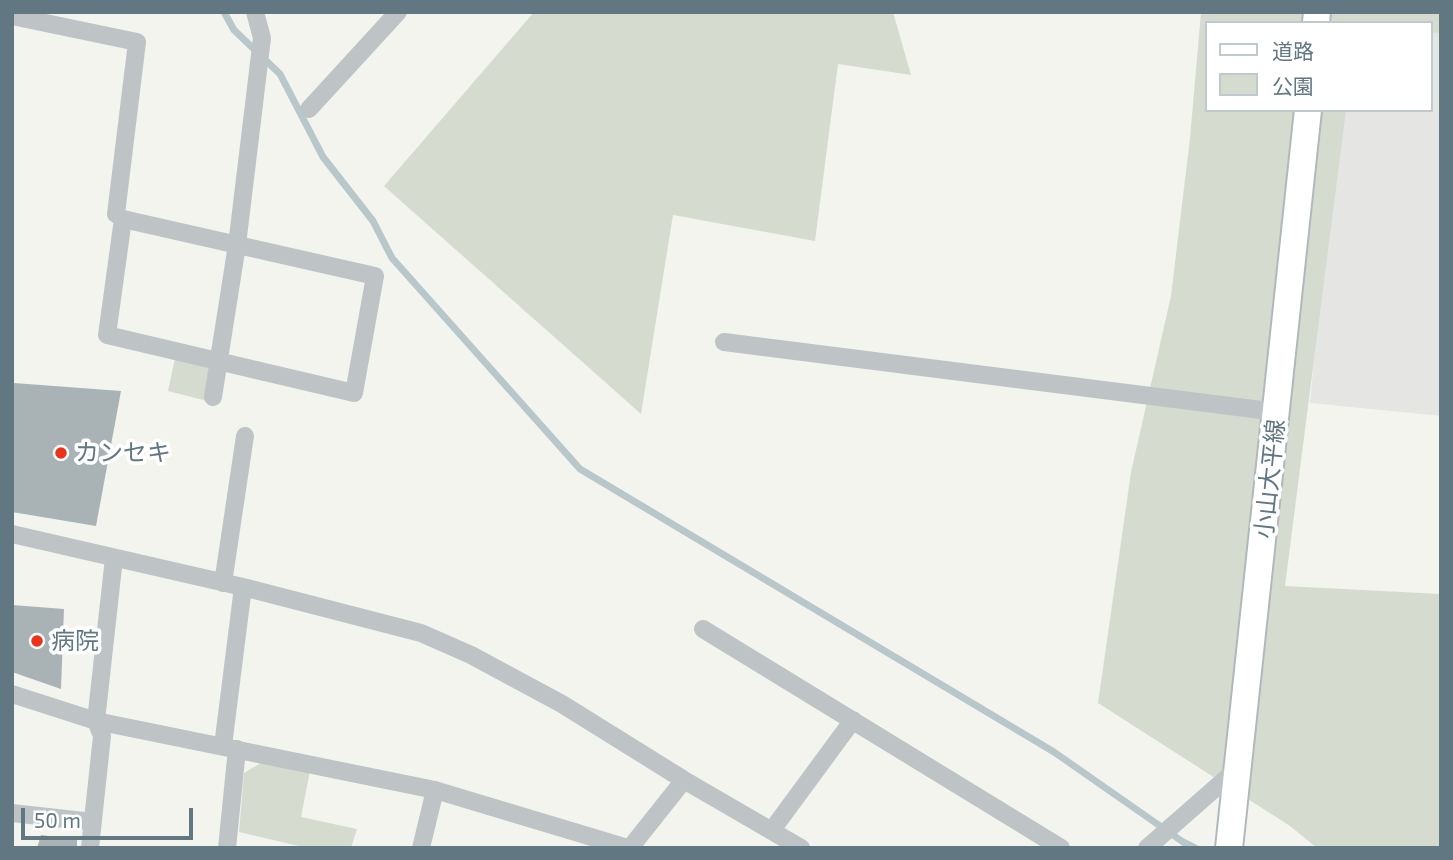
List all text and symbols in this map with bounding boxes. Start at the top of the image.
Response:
legend [1204,21,1432,112]
text: 道路 [1272,38,1314,63]
text: 公園 [1272,73,1314,98]
street label: 小山大平線 [1249,418,1291,540]
place label: カンセキ [75,439,171,467]
marker: カンセキ [53,445,69,461]
place label: 病院 [51,627,99,655]
marker: 病院 [29,633,45,649]
scale bar [24,794,196,838]
text: 50 m [34,807,81,832]

